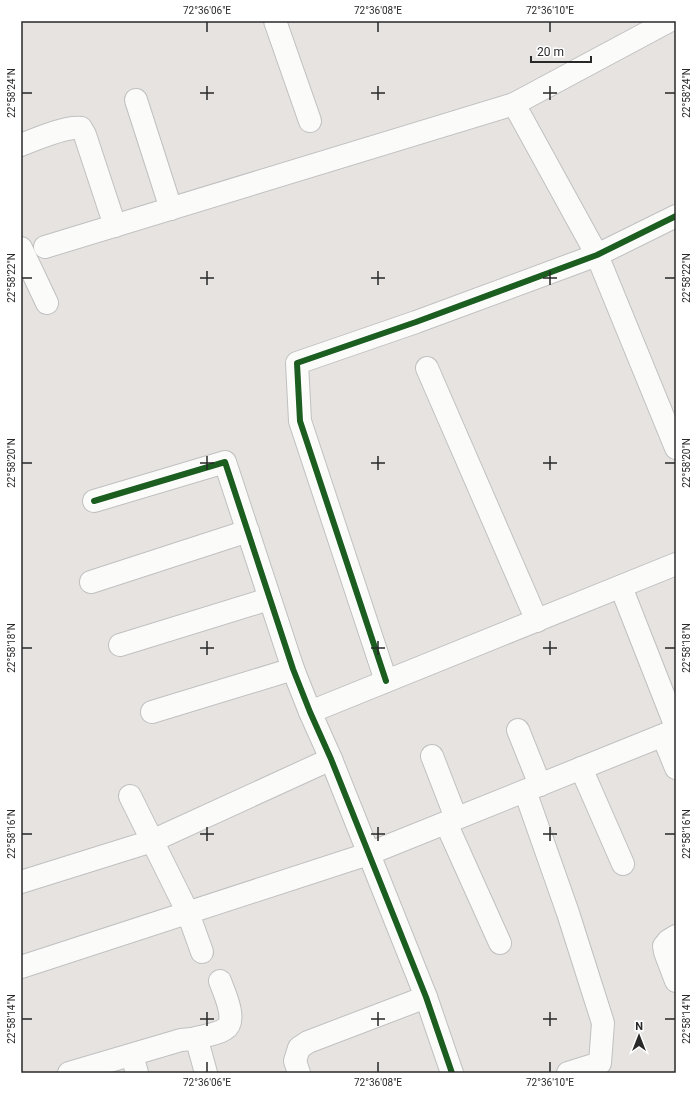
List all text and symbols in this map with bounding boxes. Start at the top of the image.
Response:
text: 72°36'06"E [183,5,231,16]
text: 72°36'08"E [354,5,402,16]
text: 72°36'10"E [526,5,574,16]
scale bar [531,38,591,64]
text: 20 m [537,45,564,59]
text: 22°58'24"N [6,68,17,118]
text: 22°58'24"N [681,68,692,118]
text: 22°58'22"N [6,253,17,303]
text: 22°58'22"N [681,253,692,303]
text: 22°58'20"N [6,438,17,488]
text: 22°58'20"N [681,438,692,488]
text: 22°58'18"N [6,623,17,673]
text: 22°58'18"N [681,623,692,673]
text: 22°58'16"N [6,809,17,859]
text: 22°58'16"N [681,809,692,859]
text: 22°58'14"N [6,994,17,1044]
text: 22°58'14"N [681,994,692,1044]
north arrow [619,1016,659,1056]
text: N [635,1020,643,1033]
text: 72°36'06"E [183,1077,231,1088]
text: 72°36'08"E [354,1077,402,1088]
text: 72°36'10"E [526,1077,574,1088]

